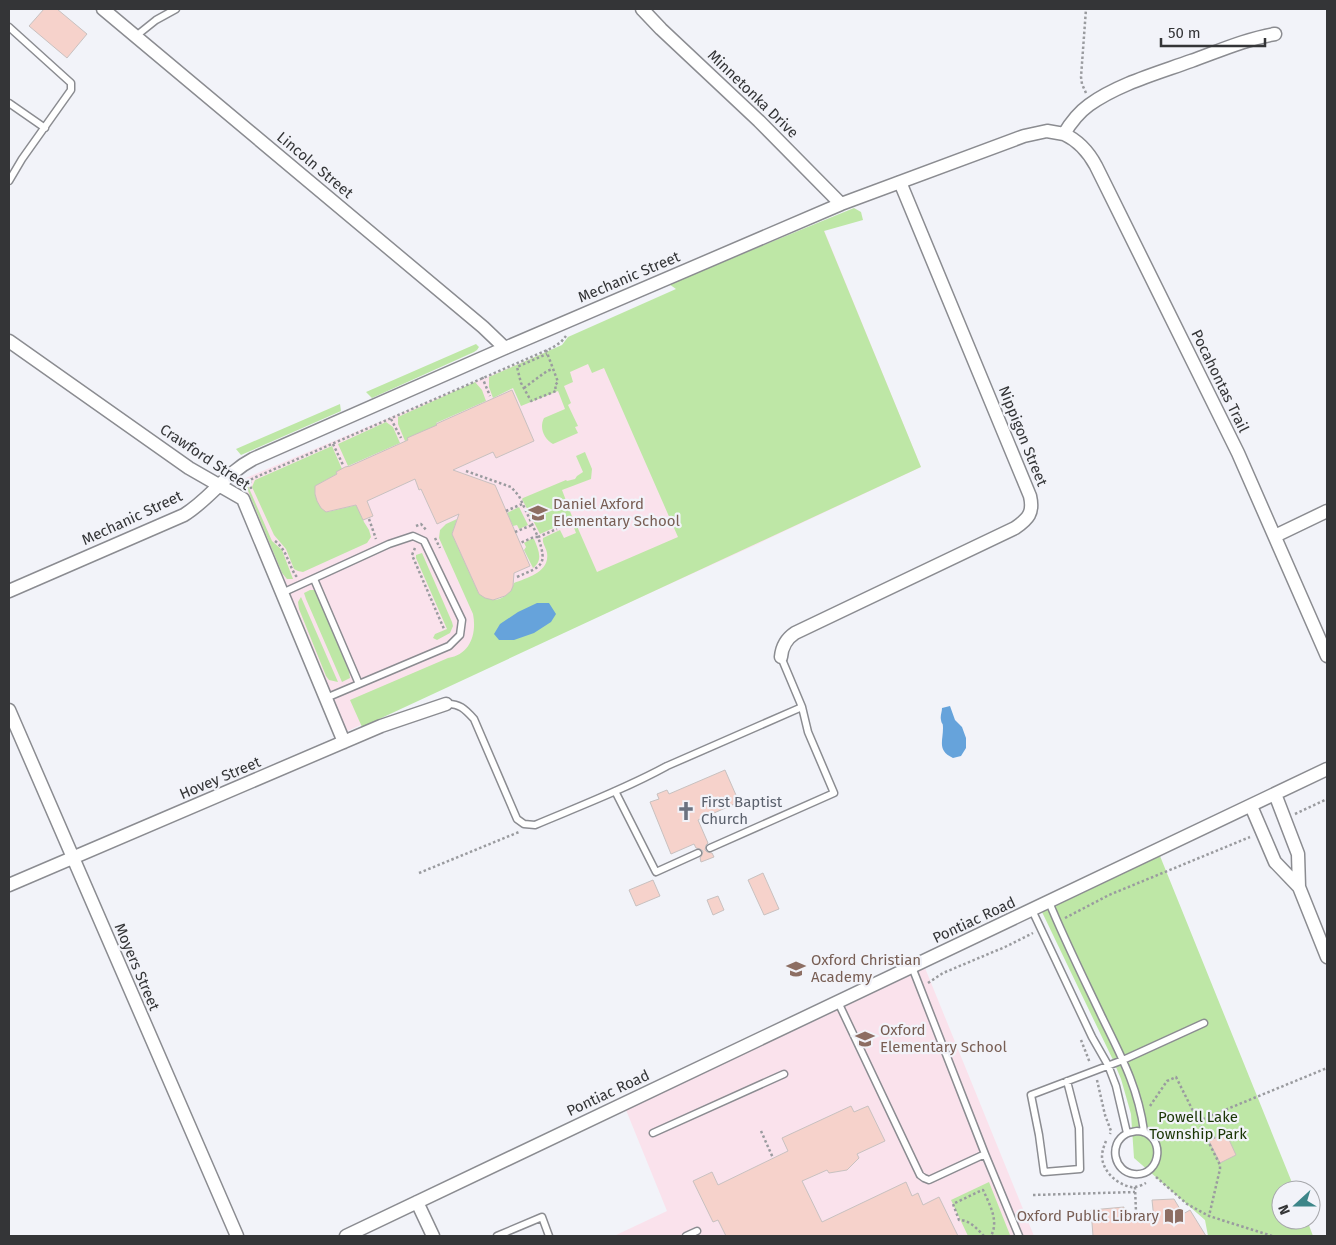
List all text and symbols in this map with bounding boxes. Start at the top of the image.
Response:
scale bar [1161,15,1265,47]
text: 50 m [1168,24,1201,42]
street label: Minnetonka Drive [704,46,802,142]
street label: Lincoln Street [273,128,357,202]
street label: Mechanic Street [575,247,683,307]
street label: Pocahontas Trail [1187,327,1253,436]
street label: Nippigon Street [995,383,1051,489]
street label: Crawford Street [156,420,254,494]
street label: Mechanic Street [79,487,186,549]
place label: Daniel Axford Elementary School [553,495,681,530]
school or university icon: Daniel Axford Elementary School [527,502,549,524]
street label: Hovey Street [177,753,264,803]
place label: First Baptist Church [701,793,783,828]
church icon: First Baptist Church [675,800,697,822]
street label: Pontiac Road [930,893,1018,947]
street label: Moyers Street [111,921,164,1014]
place label: Oxford Christian Academy [811,951,921,986]
school or university icon: Oxford Christian Academy [785,958,807,980]
place label: Oxford Elementary School [880,1021,1008,1056]
school or university icon: Oxford Elementary School [854,1028,876,1050]
street label: Pontiac Road [564,1066,652,1120]
park label: Powell Lake Township Park [1149,1108,1247,1143]
north arrow [1271,1180,1321,1230]
text: N [1275,1202,1294,1217]
library icon: Oxford Public Library [1163,1205,1185,1227]
place label: Oxford Public Library [1017,1207,1160,1225]

